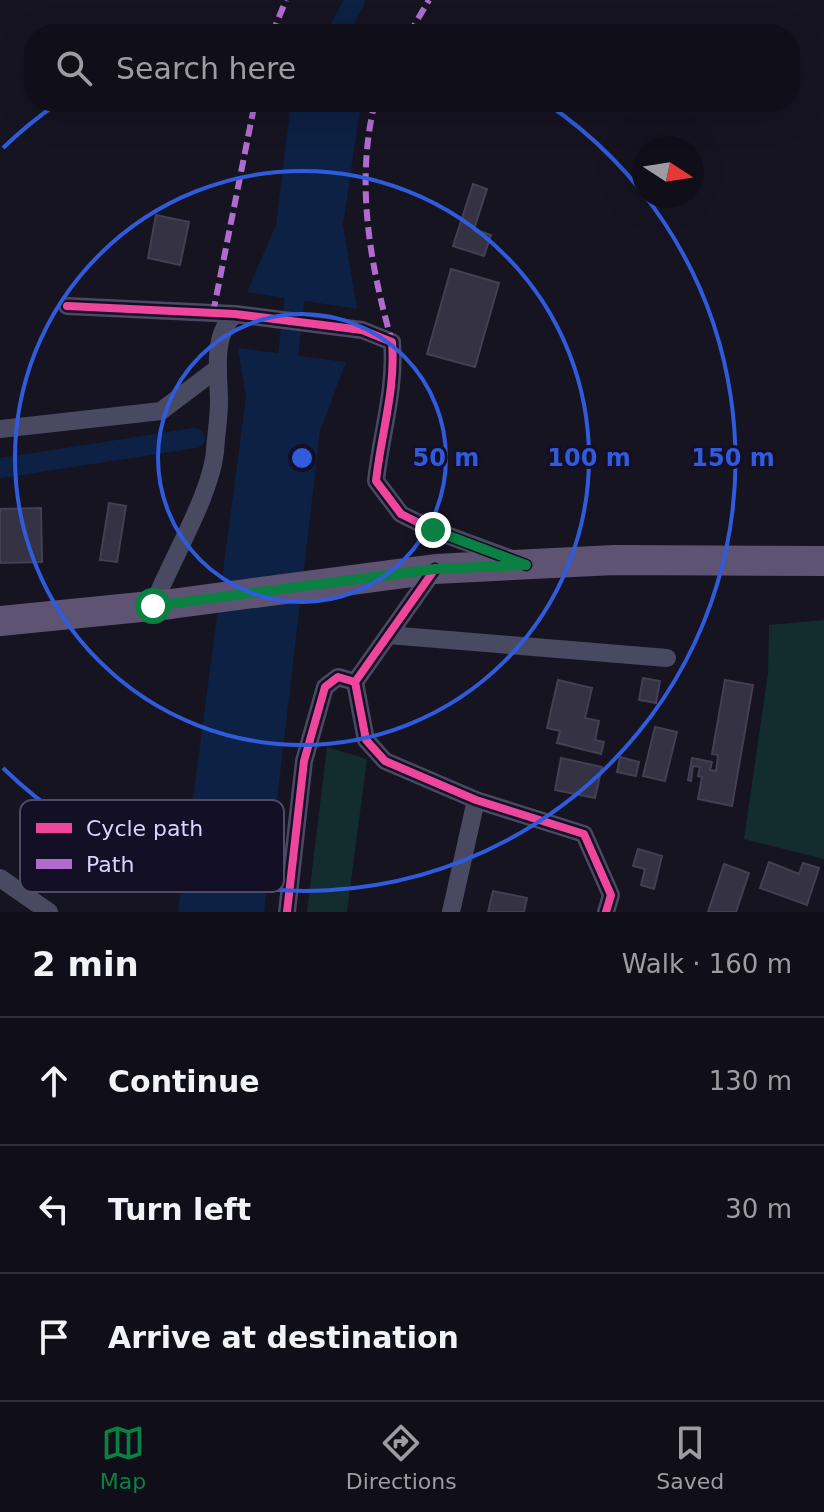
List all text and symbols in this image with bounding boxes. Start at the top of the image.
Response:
search box [24,24,800,112]
icon: search [52,46,96,90]
text: Search here [116,51,296,86]
north arrow [632,136,704,208]
centre of rings [288,444,316,472]
text: 50 m [413,444,479,472]
text: 100 m [547,444,631,472]
text: 150 m [691,444,775,472]
route end [415,512,451,548]
route start [135,588,171,624]
legend [20,800,284,892]
text: Cycle path [86,816,203,841]
text: Path [86,852,134,877]
text: 2 min [32,944,139,984]
text: Walk · 160 m [622,949,792,979]
icon: ahead [32,1059,76,1103]
text: Continue [108,1064,260,1099]
text: 130 m [709,1066,792,1096]
icon: left [32,1187,76,1231]
text: Turn left [108,1192,251,1227]
text: 30 m [725,1194,792,1224]
icon: arrive [32,1315,76,1359]
text: Arrive at destination [108,1320,459,1355]
tab: Map [100,1421,146,1494]
tab: Directions [346,1421,457,1494]
tab: Saved [656,1421,724,1494]

